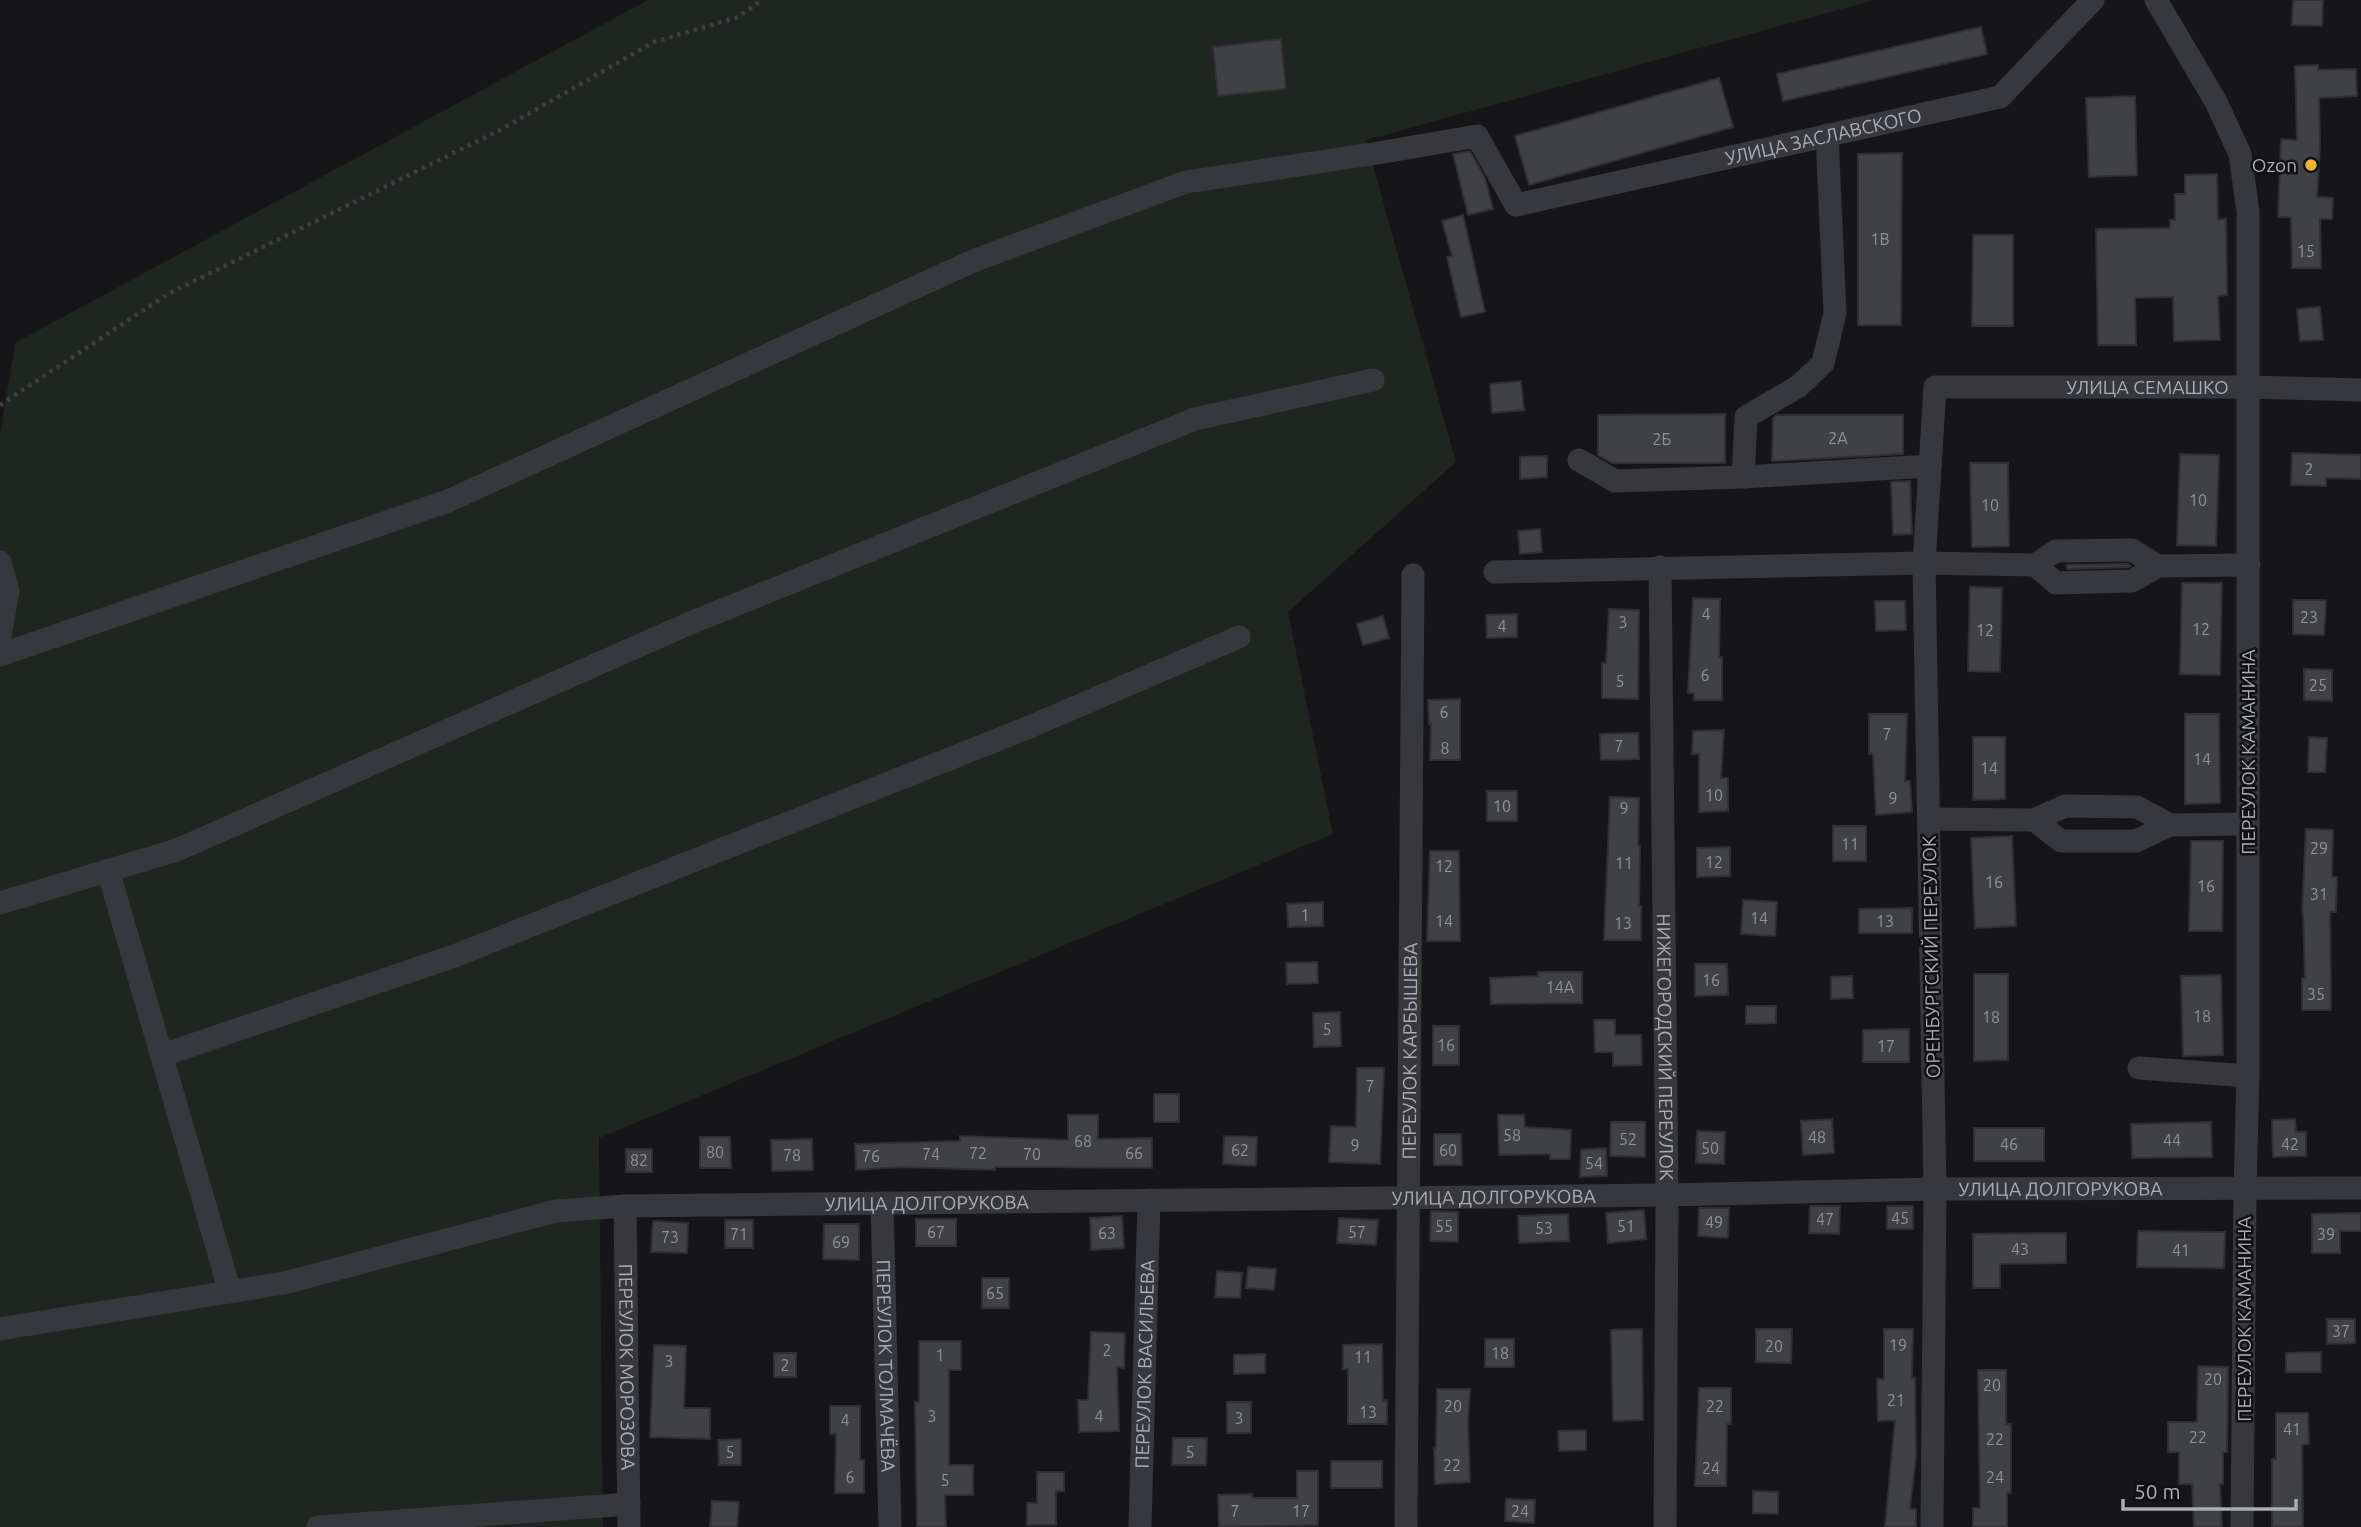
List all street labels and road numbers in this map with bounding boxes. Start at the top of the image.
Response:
street label: УЛИЦА ЗАСЛАВСКОГО [1723,104,1924,169]
street label: УЛИЦА СЕМАШКО [2066,376,2229,398]
street label: ПЕРЕУЛОК КАМАНИНА [2237,649,2259,855]
street label: ОРЕНБУРГСКИЙ ПЕРЕУЛОК [1918,835,1944,1079]
street label: НИЖЕГОРОДСКИЙ ПЕРЕУЛОК [1653,913,1678,1181]
street label: ПЕРЕУЛОК КАРБЫШЕВА [1398,942,1421,1159]
street label: УЛИЦА ДОЛГОРУКОВА [1959,1177,2163,1200]
street label: УЛИЦА ДОЛГОРУКОВА [1392,1185,1597,1209]
street label: УЛИЦА ДОЛГОРУКОВА [825,1191,1030,1215]
street label: ПЕРЕУЛОК КАМАНИНА [2233,1216,2255,1422]
street label: ПЕРЕУЛОК ТОЛМАЧЁВА [872,1259,900,1473]
street label: ПЕРЕУЛОК ВАСИЛЬЕВА [1131,1259,1158,1469]
street label: ПЕРЕУЛОК МОРОЗОВА [615,1264,639,1471]

